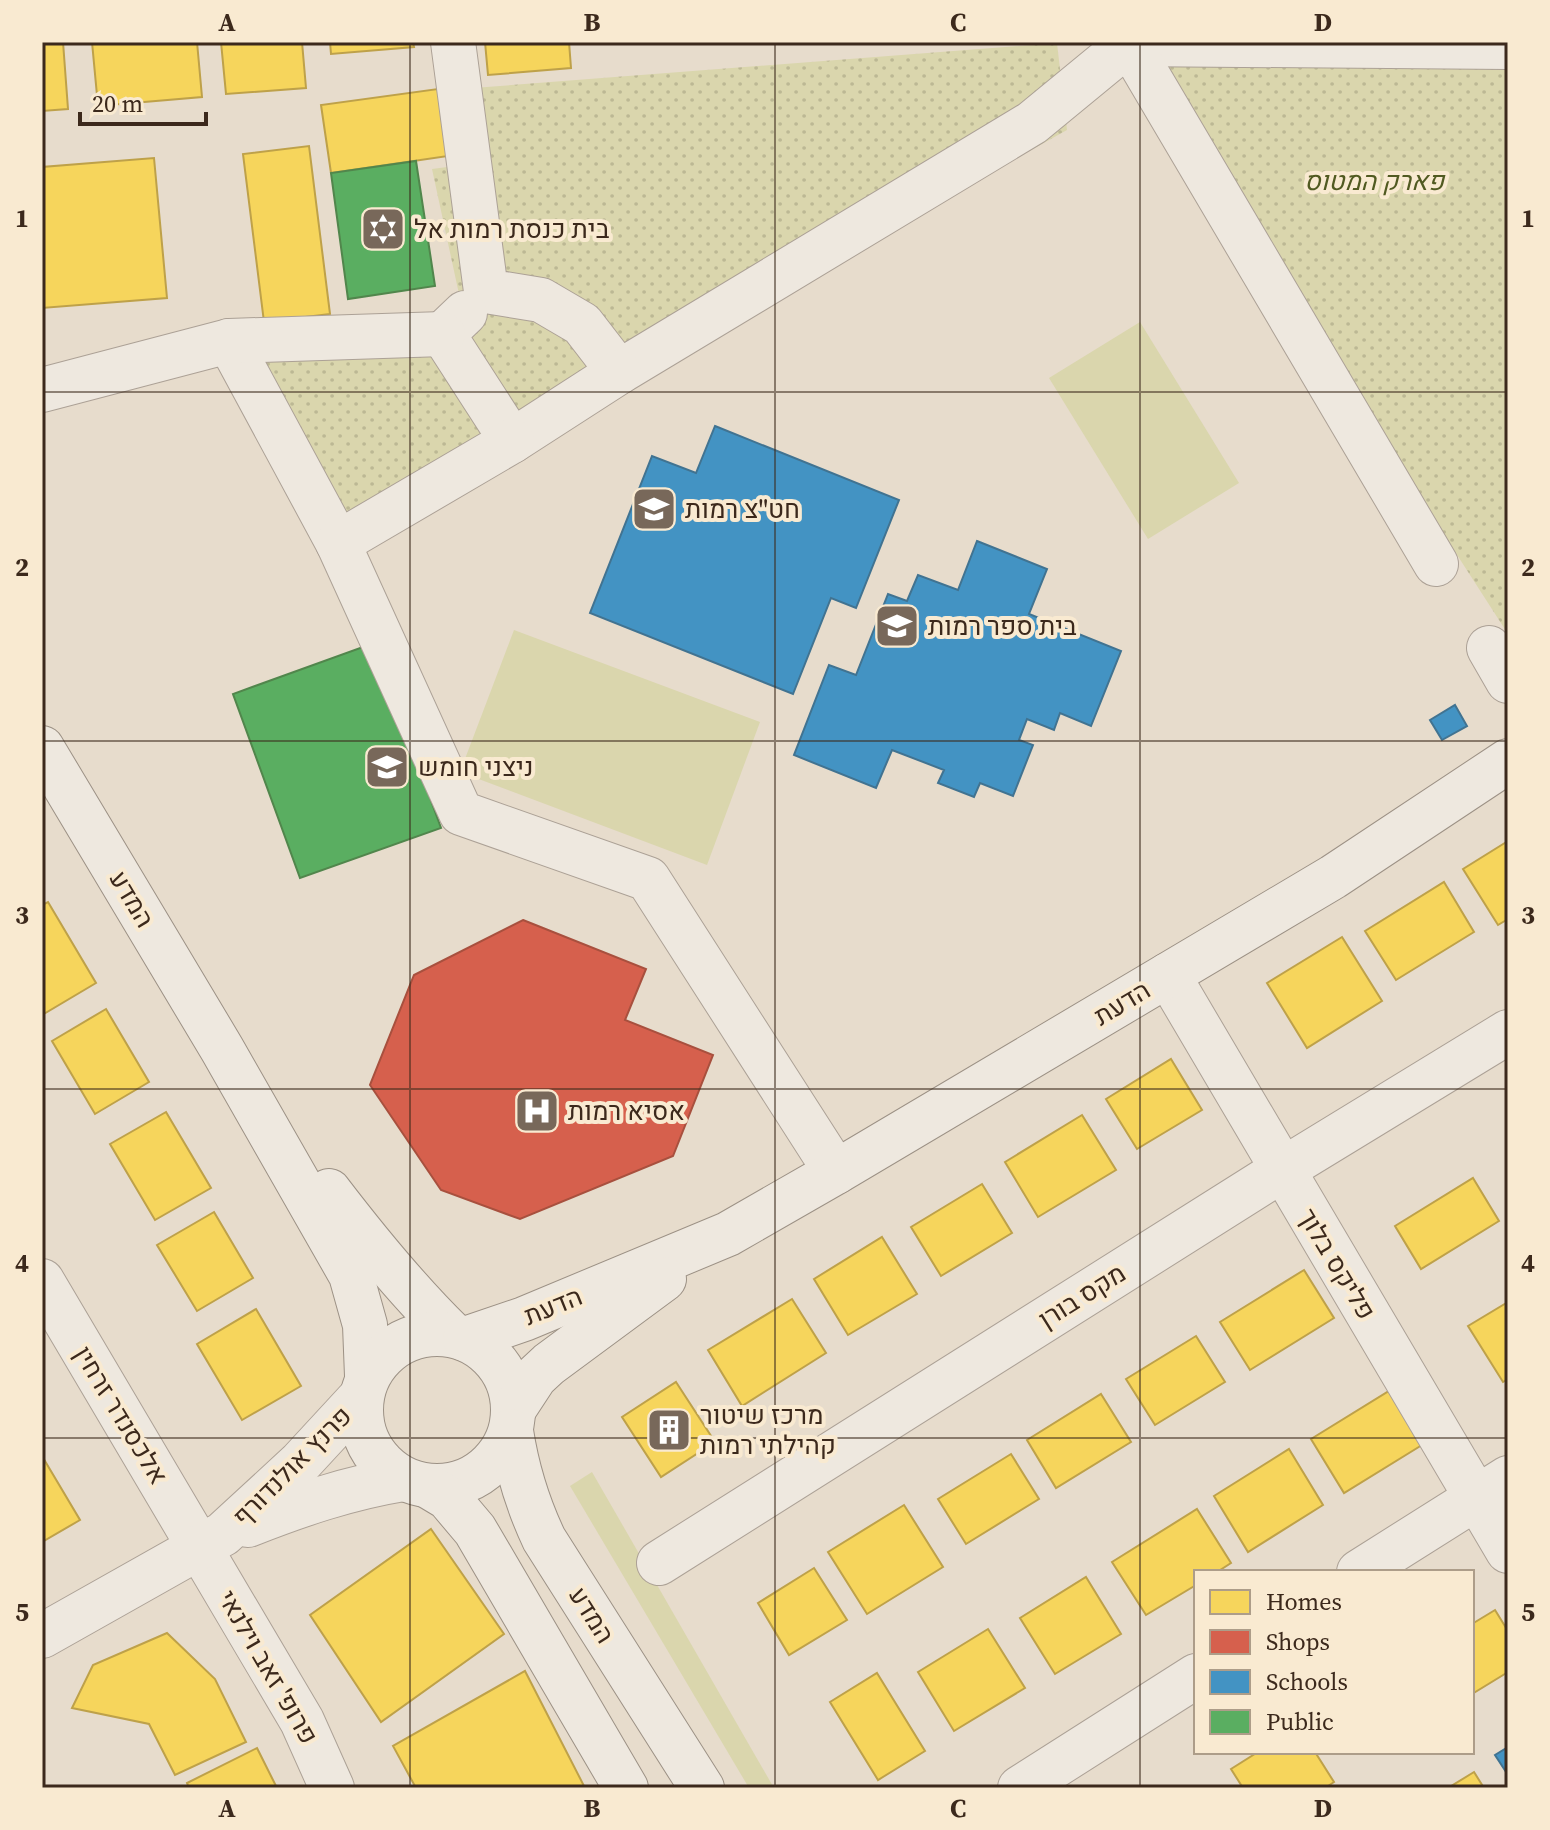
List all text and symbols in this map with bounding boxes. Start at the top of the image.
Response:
text: A [218,4,236,40]
text: B [584,4,601,40]
text: C [950,4,966,40]
text: D [1314,4,1332,40]
scale bar [80,76,206,126]
text: 20 m [92,87,143,120]
park label: פארק המטוס [1304,163,1446,199]
text: 1 [15,200,29,236]
text: 1 [1521,200,1535,236]
synagogue icon: בית כנסת רמות אל [359,205,407,253]
place label: בית כנסת רמות אל [414,211,610,247]
school or university icon: חט''צ רמות [630,485,678,533]
place label: חט''צ רמות [685,491,800,527]
text: 2 [15,549,29,585]
text: 2 [1521,549,1535,585]
school or university icon: בית ספר רמות [873,602,921,650]
place label: בית ספר רמות [928,608,1077,644]
school or university icon: ניצני חומש [363,743,411,791]
place label: ניצני חומש [418,749,533,785]
street label: המדע [101,864,163,934]
text: 3 [15,897,29,933]
text: 3 [1521,897,1535,933]
street label: הדעת [1087,972,1157,1034]
hospital icon: אסיא רמות [513,1087,561,1135]
place label: אסיא רמות [568,1093,685,1129]
street label: פליקס בלוך [1290,1202,1384,1326]
text: 4 [15,1245,29,1281]
text: 4 [1521,1245,1535,1281]
street label: מקס בורן [1031,1255,1133,1337]
street label: הדעת [518,1278,588,1334]
street label: אלכסנדר זרחין [66,1339,176,1491]
place label: מרכז שיטור קהילתי רמות [700,1397,836,1463]
street label: פרנץ אולנדורף [224,1398,360,1534]
building icon: מרכז שיטור קהילתי רמות [645,1406,693,1454]
legend [1194,1570,1474,1754]
street label: המדע [561,1580,623,1650]
street label: פרופ' זאב וילנאי [209,1583,327,1751]
text: Homes [1266,1585,1342,1618]
text: 5 [15,1594,29,1630]
text: 5 [1521,1594,1535,1630]
text: Shops [1266,1625,1330,1658]
text: Schools [1266,1665,1348,1698]
text: Public [1266,1705,1334,1738]
text: A [218,1790,236,1826]
text: B [584,1790,601,1826]
text: C [950,1790,966,1826]
text: D [1314,1790,1332,1826]

